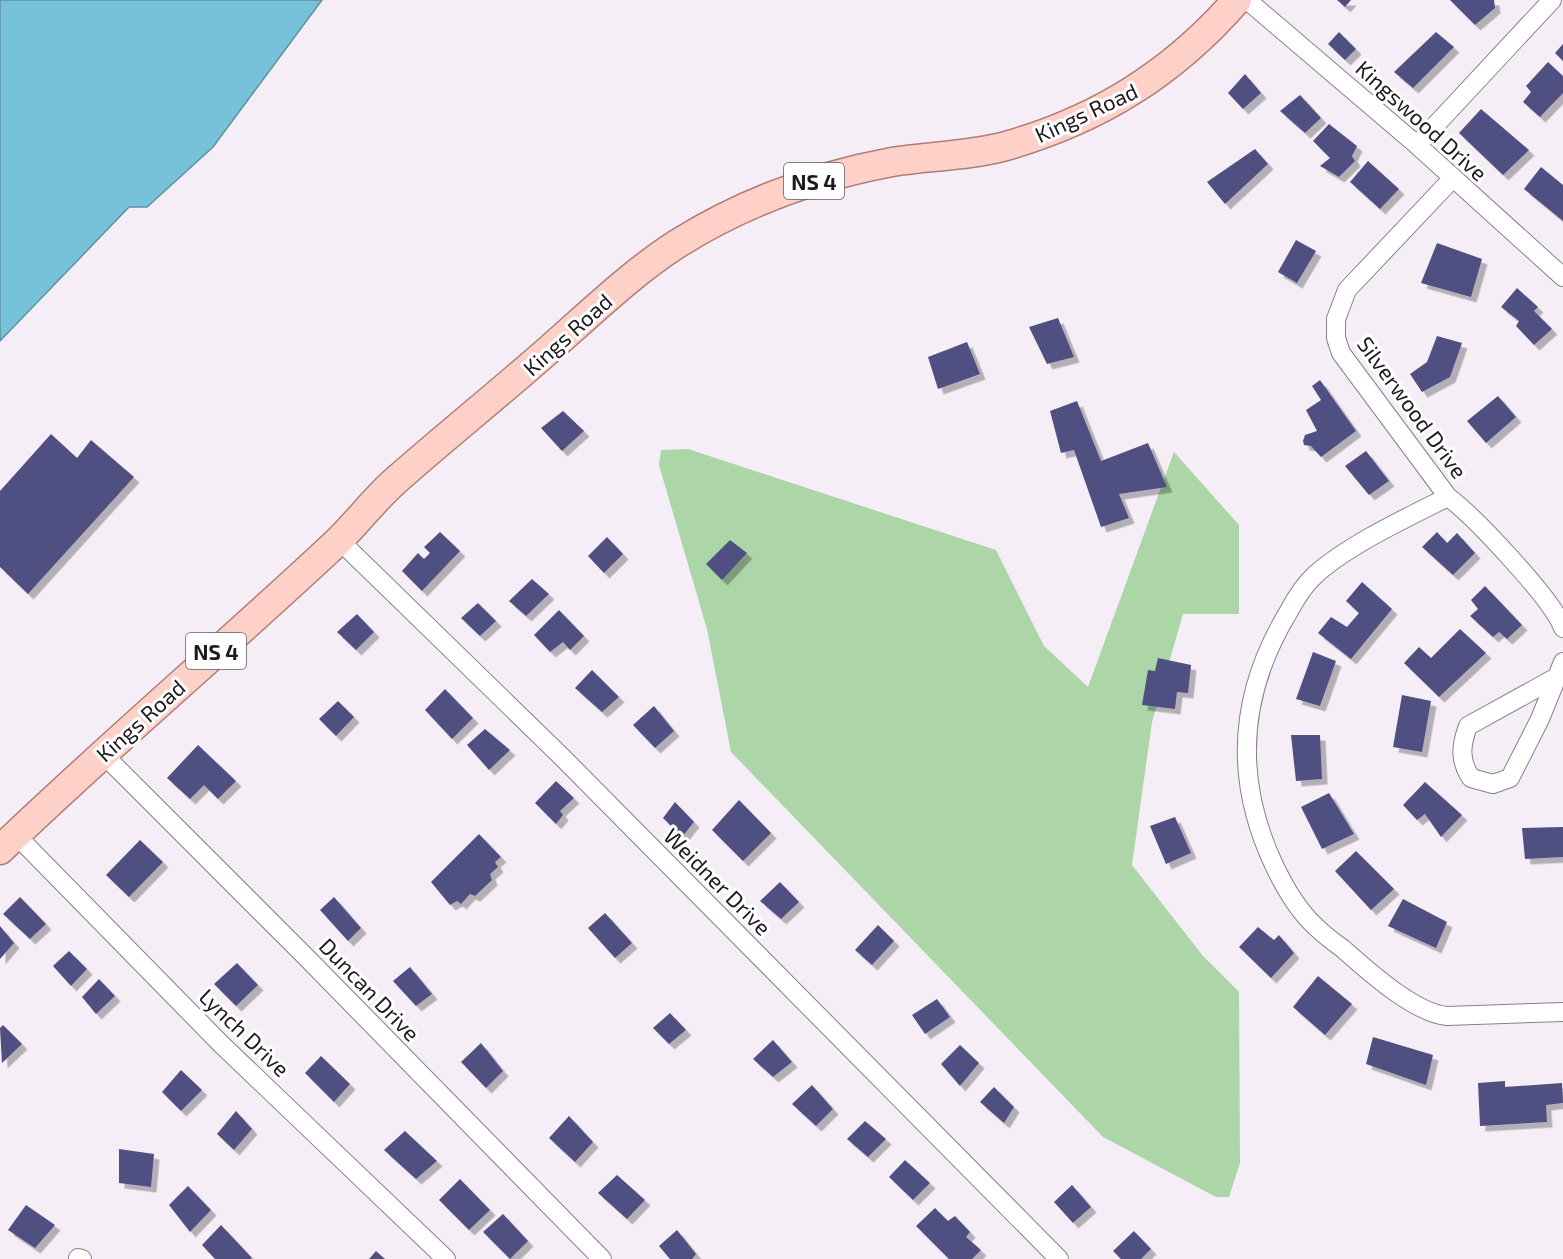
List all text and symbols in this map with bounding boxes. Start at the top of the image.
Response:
street label: Kingswood Drive [1351,54,1493,186]
street label: Kings Road [1031,77,1141,147]
road number: NS 4 [784,163,844,199]
street label: Kings Road [517,287,617,381]
street label: Silverwood Drive [1353,331,1473,483]
road number: NS 4 [186,633,246,669]
street label: Kings Road [90,673,190,767]
street label: Weidner Drive [659,822,777,940]
street label: Duncan Drive [315,932,425,1046]
street label: Lynch Drive [195,983,295,1081]

